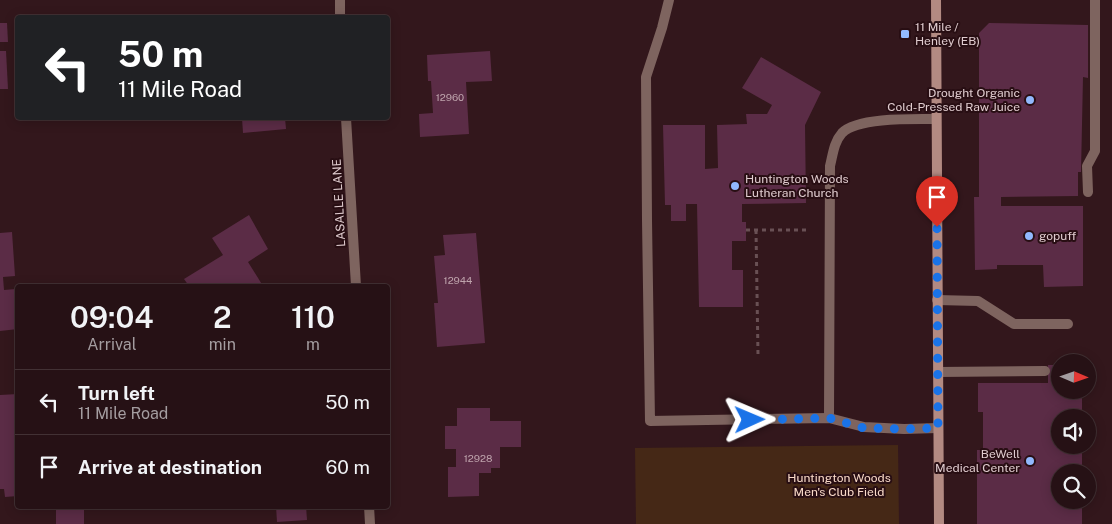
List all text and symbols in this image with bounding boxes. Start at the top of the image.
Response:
place label: 11 Mile / Henley (EB) [915,20,980,48]
marker: 11 Mile / Henley (EB) [899,28,911,40]
text: 50 m [118,34,203,75]
icon: left [35,35,100,100]
text: 11 Mile Road [118,76,242,102]
place label: Drought Organic Cold-Pressed Raw Juice [887,86,1020,114]
house number: 12960 [436,91,464,103]
marker: Drought Organic Cold-Pressed Raw Juice [1024,94,1036,106]
street label: LASALLE LANE [330,159,348,247]
place label: Huntington Woods Lutheran Church [745,172,849,200]
pin [916,176,958,227]
marker: Huntington Woods Lutheran Church [729,180,741,192]
icon: arrive [923,183,951,211]
place label: gopuff [1039,229,1077,243]
marker: gopuff [1023,230,1035,242]
house number: 12944 [444,274,472,286]
text: 09:04 [70,299,154,335]
text: 2 [213,299,232,335]
text: 110 [291,299,335,335]
text: Arrival [87,335,137,354]
text: min [209,335,236,354]
text: m [306,335,320,354]
north arrow [1051,354,1096,399]
map controls [1051,354,1096,509]
text: Turn left [78,382,155,404]
icon: left [35,388,63,416]
text: 50 m [325,391,370,413]
position arrow [723,393,775,445]
text: 11 Mile Road [78,404,168,423]
button: sound [1051,409,1096,454]
place label: BeWell Medical Center [935,447,1020,475]
house number: 12928 [464,452,492,464]
icon: arrive [35,453,63,481]
marker: BeWell Medical Center [1024,455,1036,467]
text: Arrive at destination [78,456,262,478]
text: 60 m [326,456,370,478]
button: search [1051,464,1096,509]
park label: Huntington Woods Men's Club Field [787,471,891,499]

